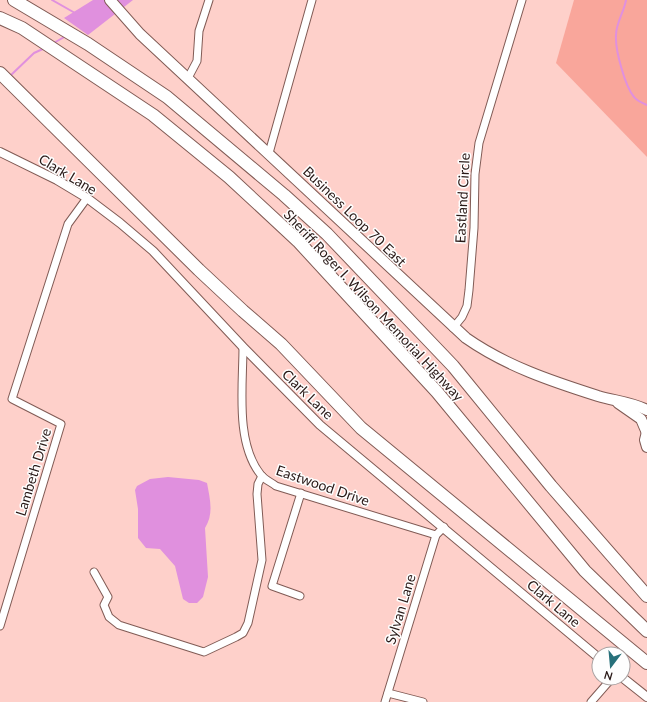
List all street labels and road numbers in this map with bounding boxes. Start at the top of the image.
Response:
street label: Clark Lane [36,150,100,198]
street label: Eastland Circle [451,152,473,244]
street label: Business Loop 70 East [300,162,410,270]
street label: Sheriff Roger I. Wilson Memorial Highway [281,206,468,405]
street label: Clark Lane [279,365,337,423]
street label: Lambeth Drive [12,426,54,518]
street label: Eastwood Drive [274,461,372,509]
street label: Sylvan Lane [381,572,419,646]
street label: Clark Lane [524,576,584,630]

